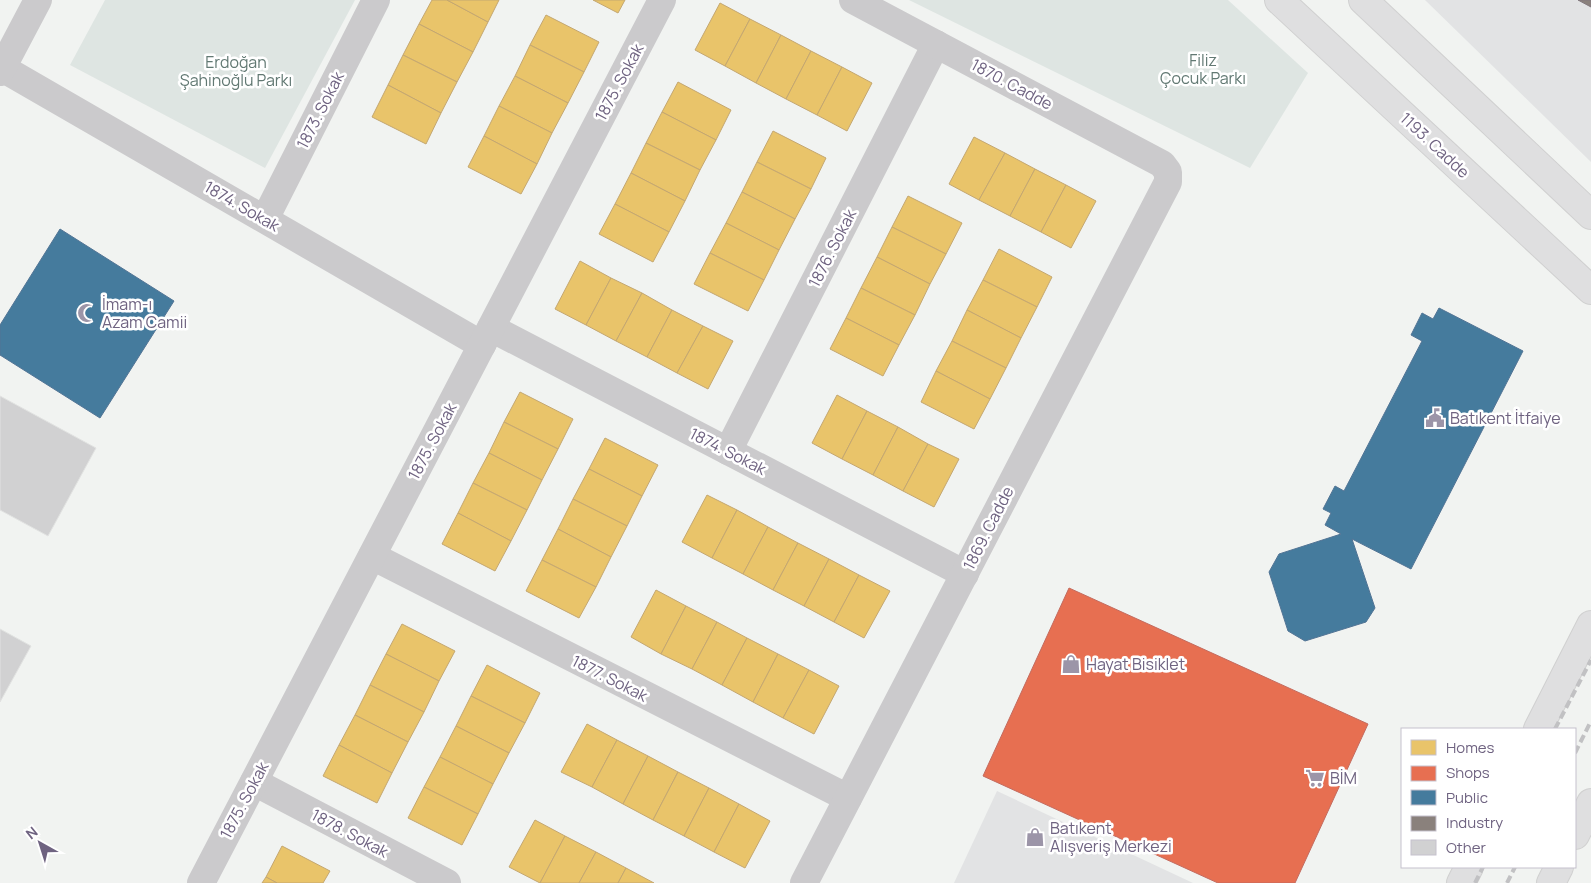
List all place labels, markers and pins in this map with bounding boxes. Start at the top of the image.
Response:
place label: İmam-ı Azam Camii [102,293,187,333]
mosque icon: İmam-ı Azam Camii [76,302,98,324]
public building icon: Batıkent İtfaiye [1424,407,1446,429]
place label: Batıkent İtfaiye [1450,407,1561,429]
shop icon: Hayat Bisiklet [1060,653,1082,675]
place label: Hayat Bisiklet [1086,653,1185,675]
supermarket icon: BİM [1304,767,1326,789]
place label: BİM [1330,767,1357,789]
place label: Batıkent Alışveriş Merkezi [1050,817,1172,857]
shop icon: Batıkent Alışveriş Merkezi [1024,826,1046,848]

